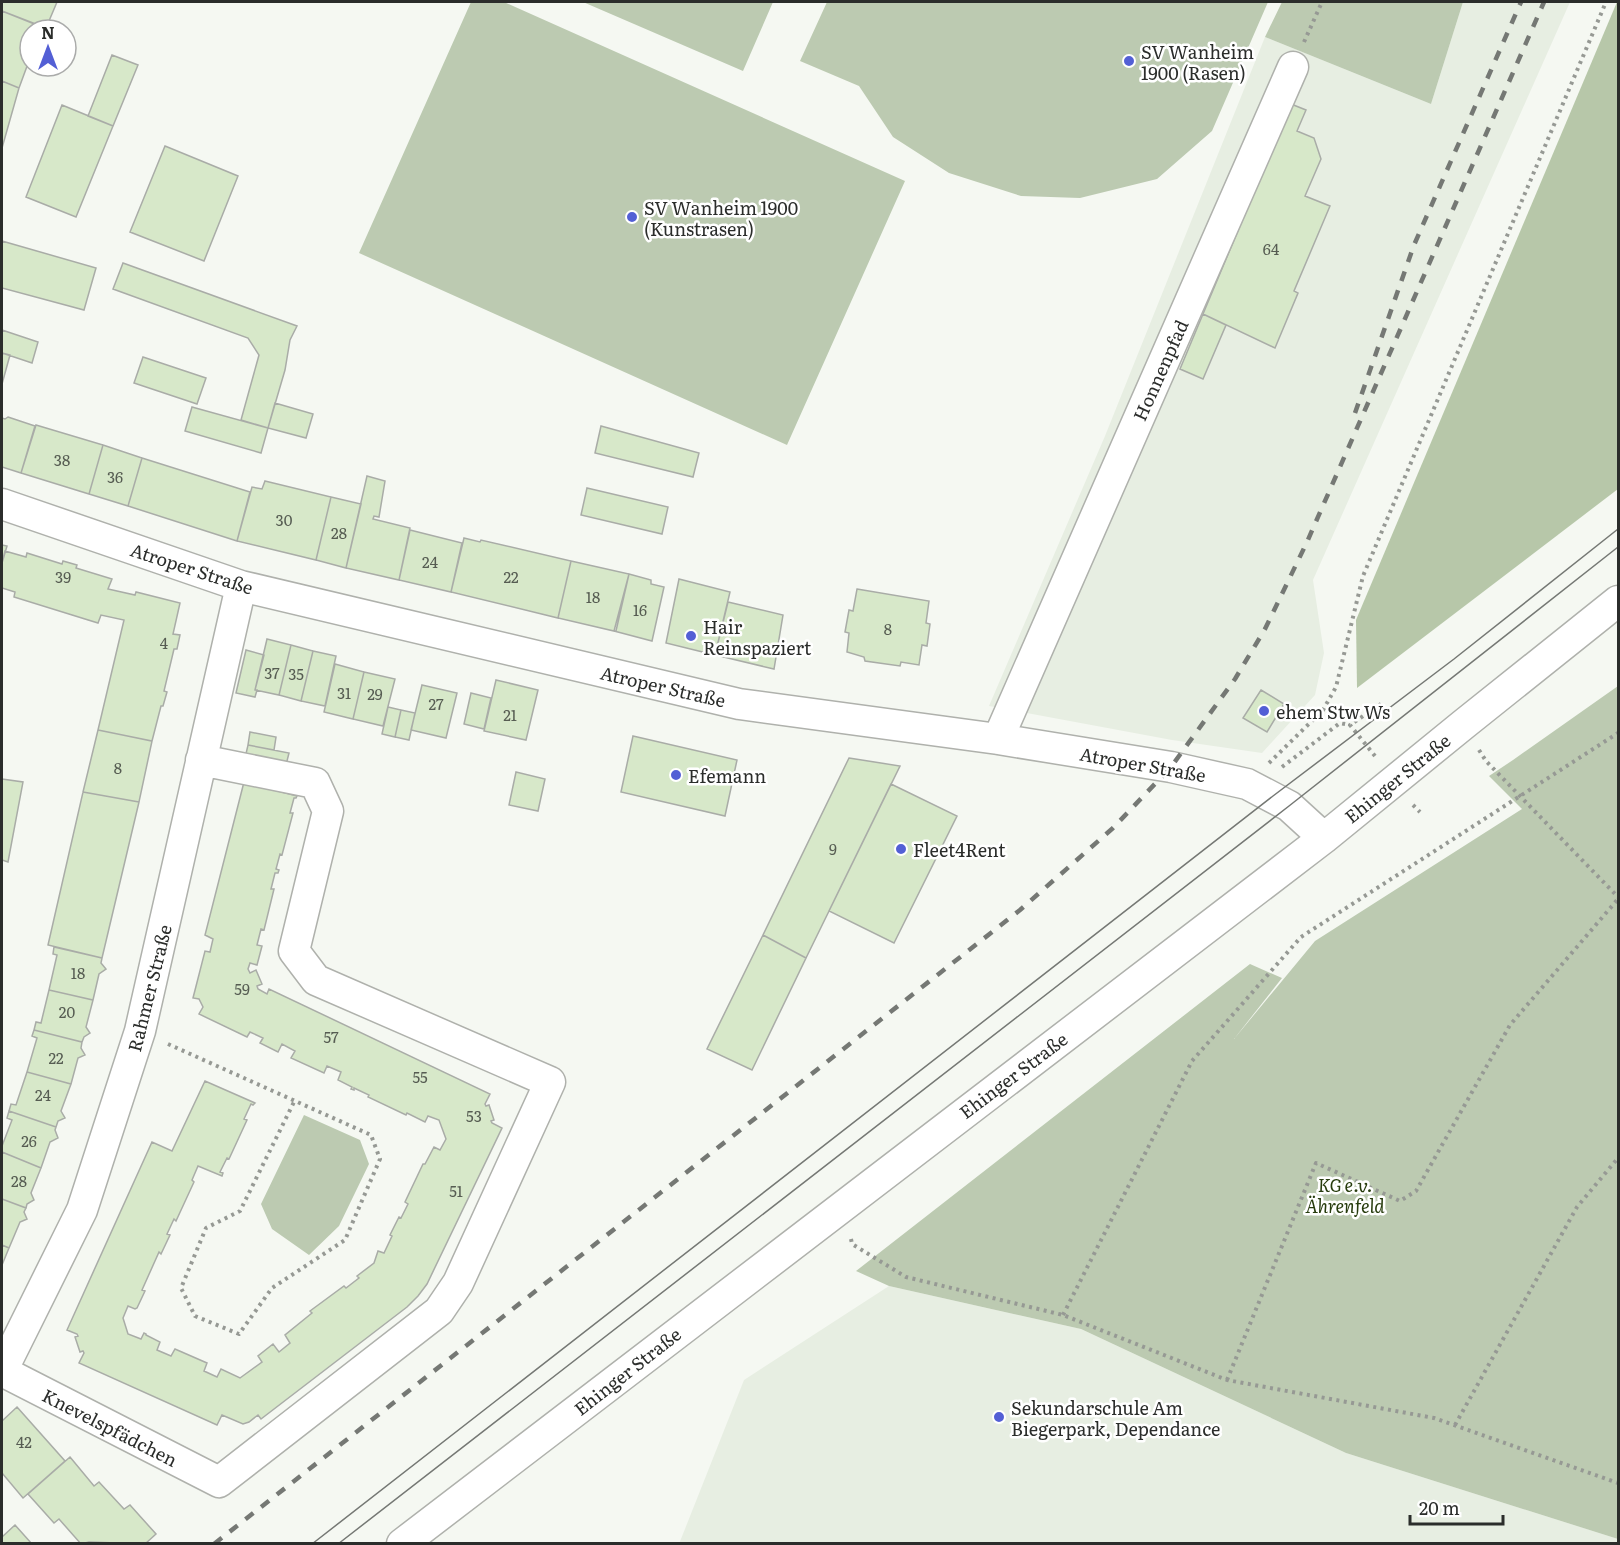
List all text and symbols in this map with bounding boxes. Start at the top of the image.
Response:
north arrow [18,18,78,78]
text: N [41,20,55,44]
place label: SV Wanheim 1900 (Rasen) [1141,38,1254,86]
marker: SV Wanheim 1900 (Rasen) [1122,54,1136,68]
place label: SV Wanheim 1900 (Kunstrasen) [644,194,798,242]
marker: SV Wanheim 1900 (Kunstrasen) [625,210,639,224]
house number: 64 [1263,237,1279,260]
street label: Honnenpfad [1126,315,1194,425]
house number: 38 [54,448,70,471]
house number: 36 [107,465,123,488]
house number: 30 [276,508,293,531]
house number: 28 [331,521,347,544]
street label: Atroper Straße [127,535,257,601]
house number: 24 [422,550,438,573]
house number: 39 [55,565,71,588]
house number: 22 [503,565,519,588]
house number: 18 [586,585,600,608]
house number: 16 [633,598,647,621]
place label: Hair Reinspaziert [703,613,812,661]
house number: 8 [884,617,892,640]
marker: Hair Reinspaziert [684,629,698,643]
house number: 4 [160,631,168,654]
street label: Atroper Straße [598,658,728,714]
house number: 37 [264,661,280,684]
house number: 35 [288,662,304,685]
house number: 31 [337,681,351,704]
house number: 29 [367,682,383,705]
house number: 27 [428,692,444,715]
place label: ehem Stw Ws [1276,698,1390,725]
house number: 21 [503,703,517,726]
marker: ehem Stw Ws [1257,704,1271,718]
street label: Ehinger Straße [1338,727,1456,829]
street label: Atroper Straße [1078,740,1208,788]
house number: 8 [114,756,122,779]
place label: Efemann [688,762,766,789]
marker: Efemann [669,768,683,782]
place label: Fleet4Rent [913,836,1006,863]
house number: 9 [829,837,837,860]
marker: Fleet4Rent [894,842,908,856]
street label: Rahmer Straße [120,922,178,1054]
house number: 18 [71,961,85,984]
house number: 59 [234,977,250,1000]
house number: 20 [59,1000,75,1023]
house number: 57 [323,1025,339,1048]
street label: Ehinger Straße [953,1025,1073,1125]
house number: 22 [48,1046,64,1069]
house number: 55 [412,1065,428,1088]
house number: 24 [35,1083,51,1106]
house number: 53 [466,1104,482,1127]
house number: 26 [21,1129,37,1152]
house number: 28 [11,1169,27,1192]
park label: KG e.v. Ährenfeld [1305,1171,1385,1219]
house number: 51 [449,1179,463,1202]
street label: Ehinger Straße [568,1321,686,1421]
street label: Knevelspfädchen [38,1381,182,1473]
place label: Sekundarschule Am Biegerpark, Dependance [1011,1394,1220,1442]
marker: Sekundarschule Am Biegerpark, Dependance [992,1410,1006,1424]
house number: 42 [16,1430,32,1453]
scale bar [1410,1488,1503,1526]
text: 20 m [1419,1494,1460,1521]

